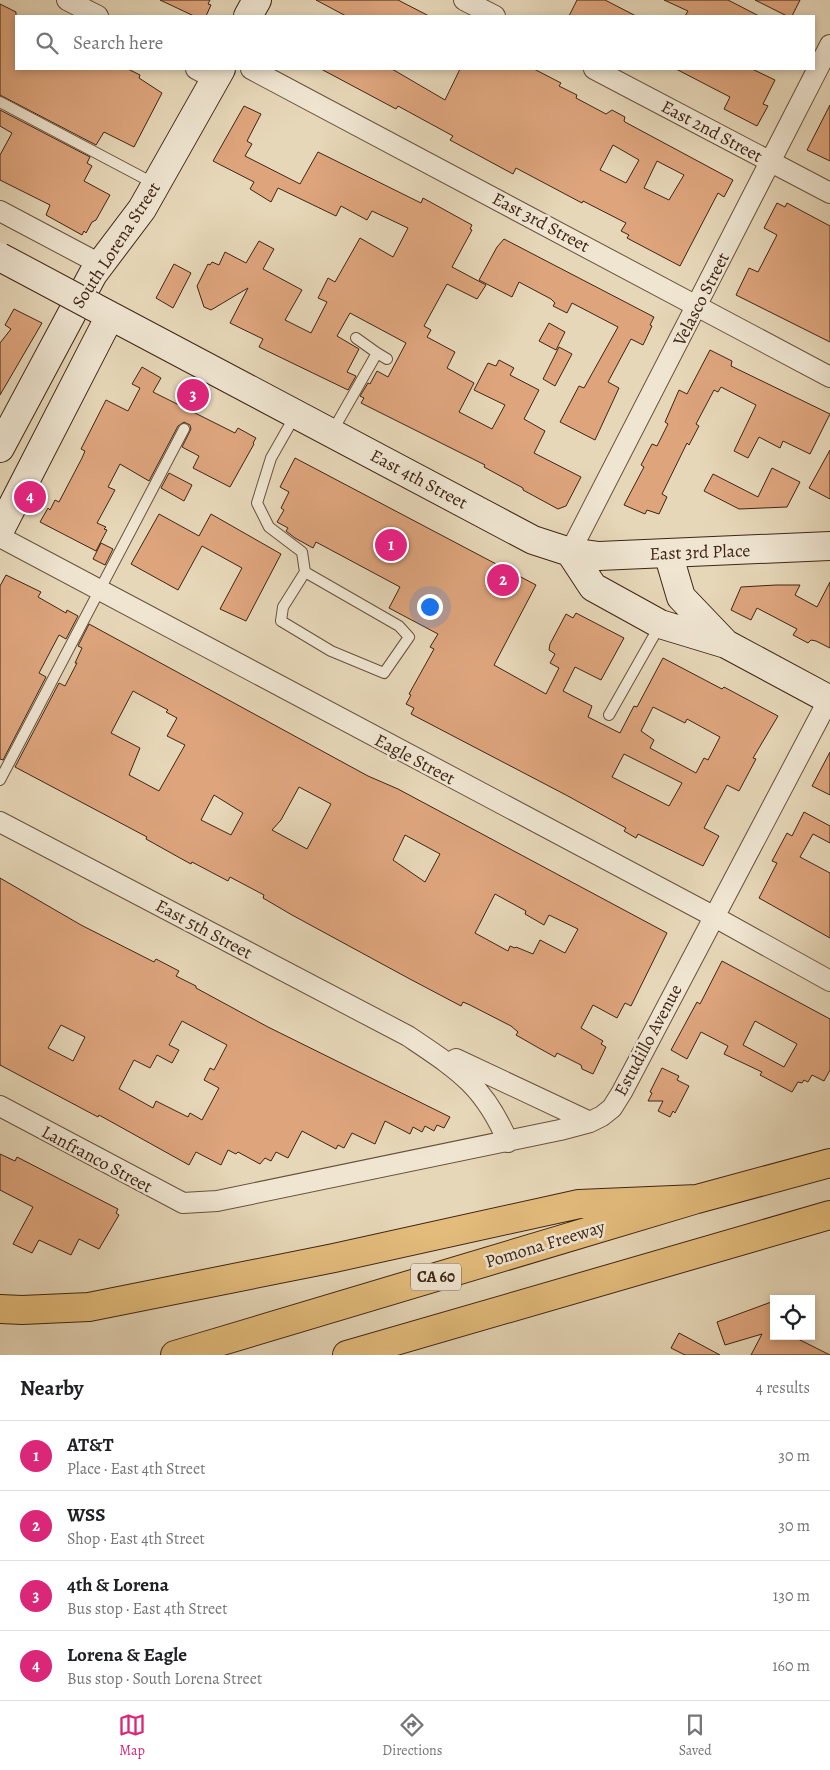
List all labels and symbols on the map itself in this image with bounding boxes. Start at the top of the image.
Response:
street label: East 2nd Street [657,94,767,168]
street label: South Lorena Street [66,177,166,313]
street label: East 3rd Street [488,186,594,258]
street label: Velasco Street [667,248,735,351]
pin: 3 [177,376,209,414]
street label: East 4th Street [366,443,472,515]
pin: 4 [14,478,46,516]
pin: 1 [375,526,407,564]
street label: East 3rd Place [649,538,751,566]
pin: 2 [487,561,519,599]
your location [417,594,443,620]
street label: Eagle Street [371,728,460,790]
street label: East 5th Street [151,893,257,965]
street label: Estudillo Avenue [608,980,688,1100]
street label: Lanfranco Street [37,1120,157,1198]
street label: Pomona Freeway [482,1214,609,1274]
road number: CA 60 [411,1264,461,1290]

